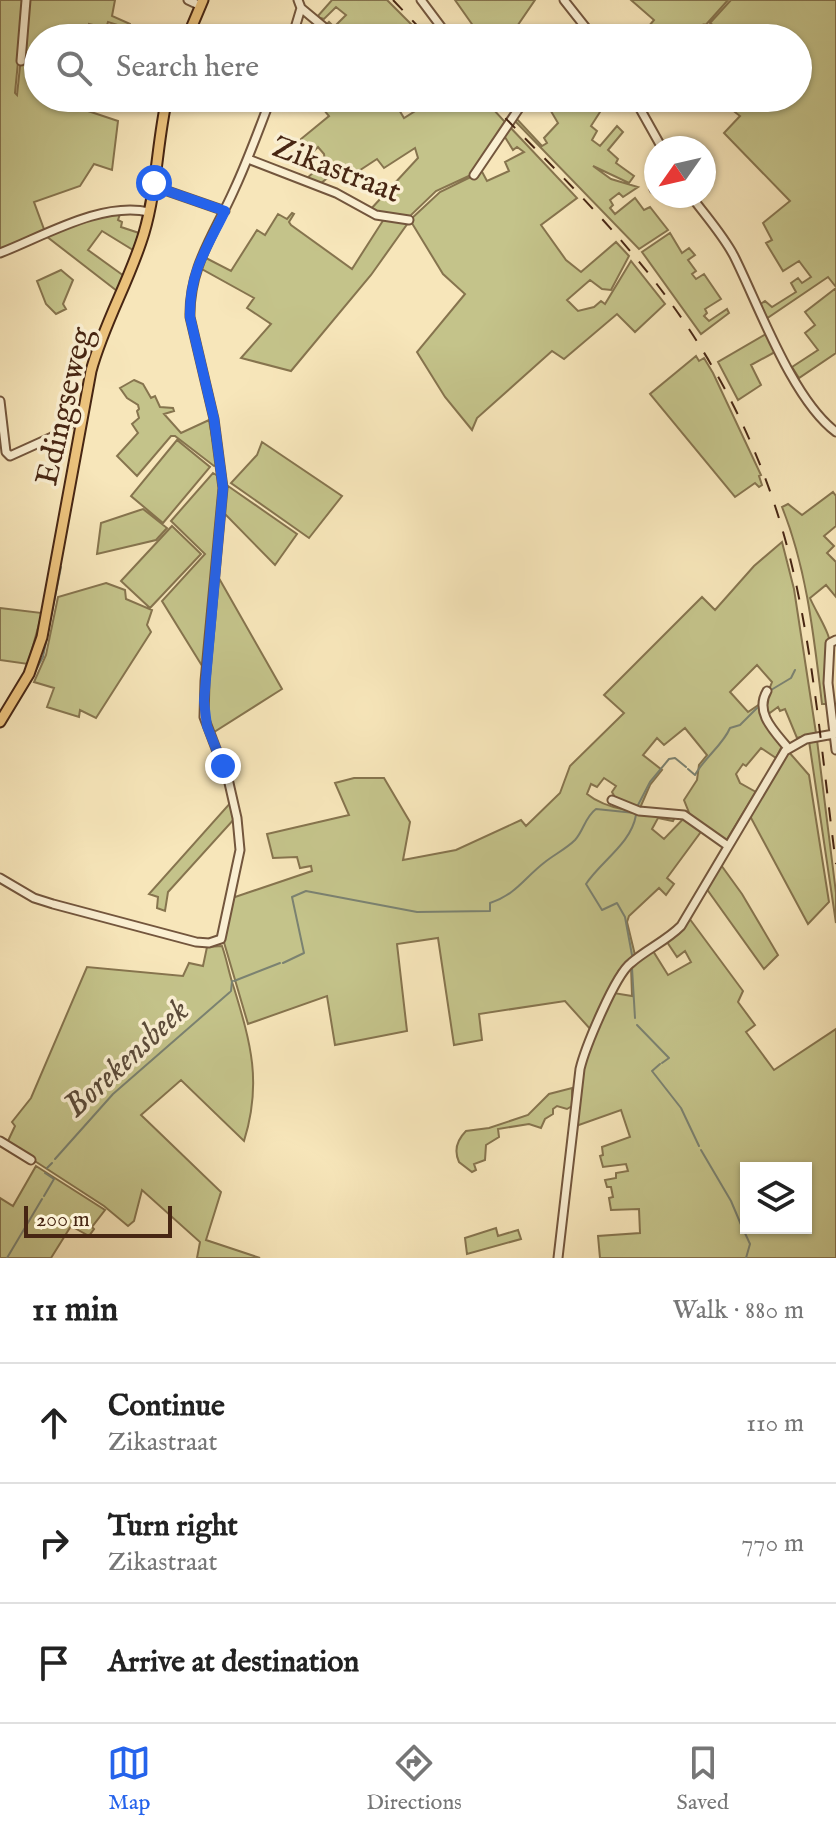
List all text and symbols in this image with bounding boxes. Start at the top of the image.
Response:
search box [24,24,812,112]
icon: search [52,46,96,90]
text: Search here [116,49,259,87]
street label: Zikastraat [266,127,406,214]
north arrow [644,136,716,208]
route start [136,165,172,201]
street label: Edingseweg [27,323,104,490]
route end [205,748,241,784]
water label: Borekensbeek [55,990,199,1128]
map controls [740,1162,812,1234]
button: layers [740,1162,812,1234]
scale bar [24,1202,172,1238]
text: 200 m [36,1206,90,1234]
text: 11 min [32,1289,118,1332]
text: Walk · 880 m [673,1294,804,1327]
text: Continue [108,1388,225,1426]
icon: ahead [32,1401,76,1445]
text: 110 m [746,1407,804,1440]
text: Zikastraat [108,1426,217,1459]
text: Turn right [108,1508,238,1546]
icon: right [32,1521,76,1565]
text: 770 m [741,1527,804,1560]
text: Zikastraat [108,1546,217,1579]
icon: arrive [32,1641,76,1685]
text: Arrive at destination [108,1644,359,1682]
tab: Map [107,1741,151,1817]
tab: Directions [366,1741,462,1817]
tab: Saved [677,1741,729,1817]

